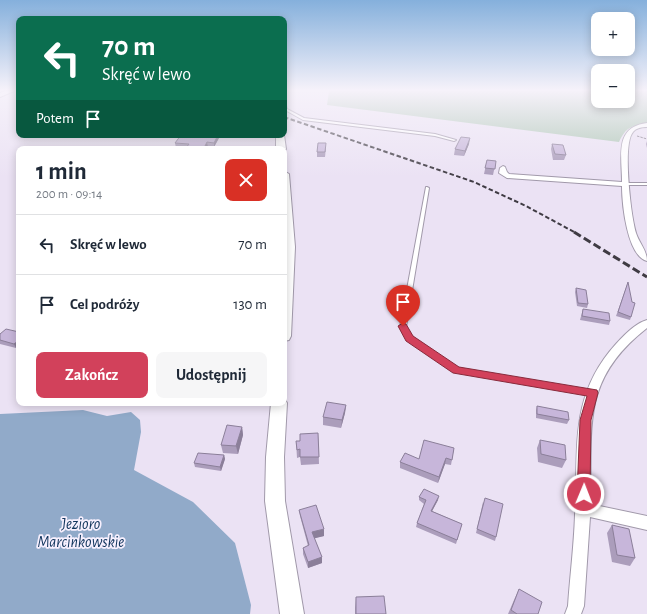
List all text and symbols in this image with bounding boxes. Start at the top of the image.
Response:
map controls [591,12,635,108]
button: + [591,12,635,56]
icon: left [36,32,88,84]
text: 70 m [102,33,156,61]
button: − [591,64,635,108]
text: Skręć w lewo [102,66,191,84]
icon: arrive [82,108,104,130]
text: Potem [36,111,74,126]
button: close [225,159,267,201]
text: 1 min [36,160,87,184]
text: 200 m · 09:14 [36,188,102,201]
icon: left [36,234,58,256]
text: Skręć w lewo [70,237,147,252]
text: 70 m [238,237,267,252]
pin [386,285,420,326]
icon: arrive [392,291,414,313]
icon: arrive [36,294,58,316]
text: Cel podróży [70,297,139,312]
text: 130 m [233,297,267,312]
button: Zakończ [36,352,148,398]
button: Udostępnij [156,352,267,398]
position arrow [563,473,605,515]
water label: Jezioro Marcinkowskie [38,516,124,550]

